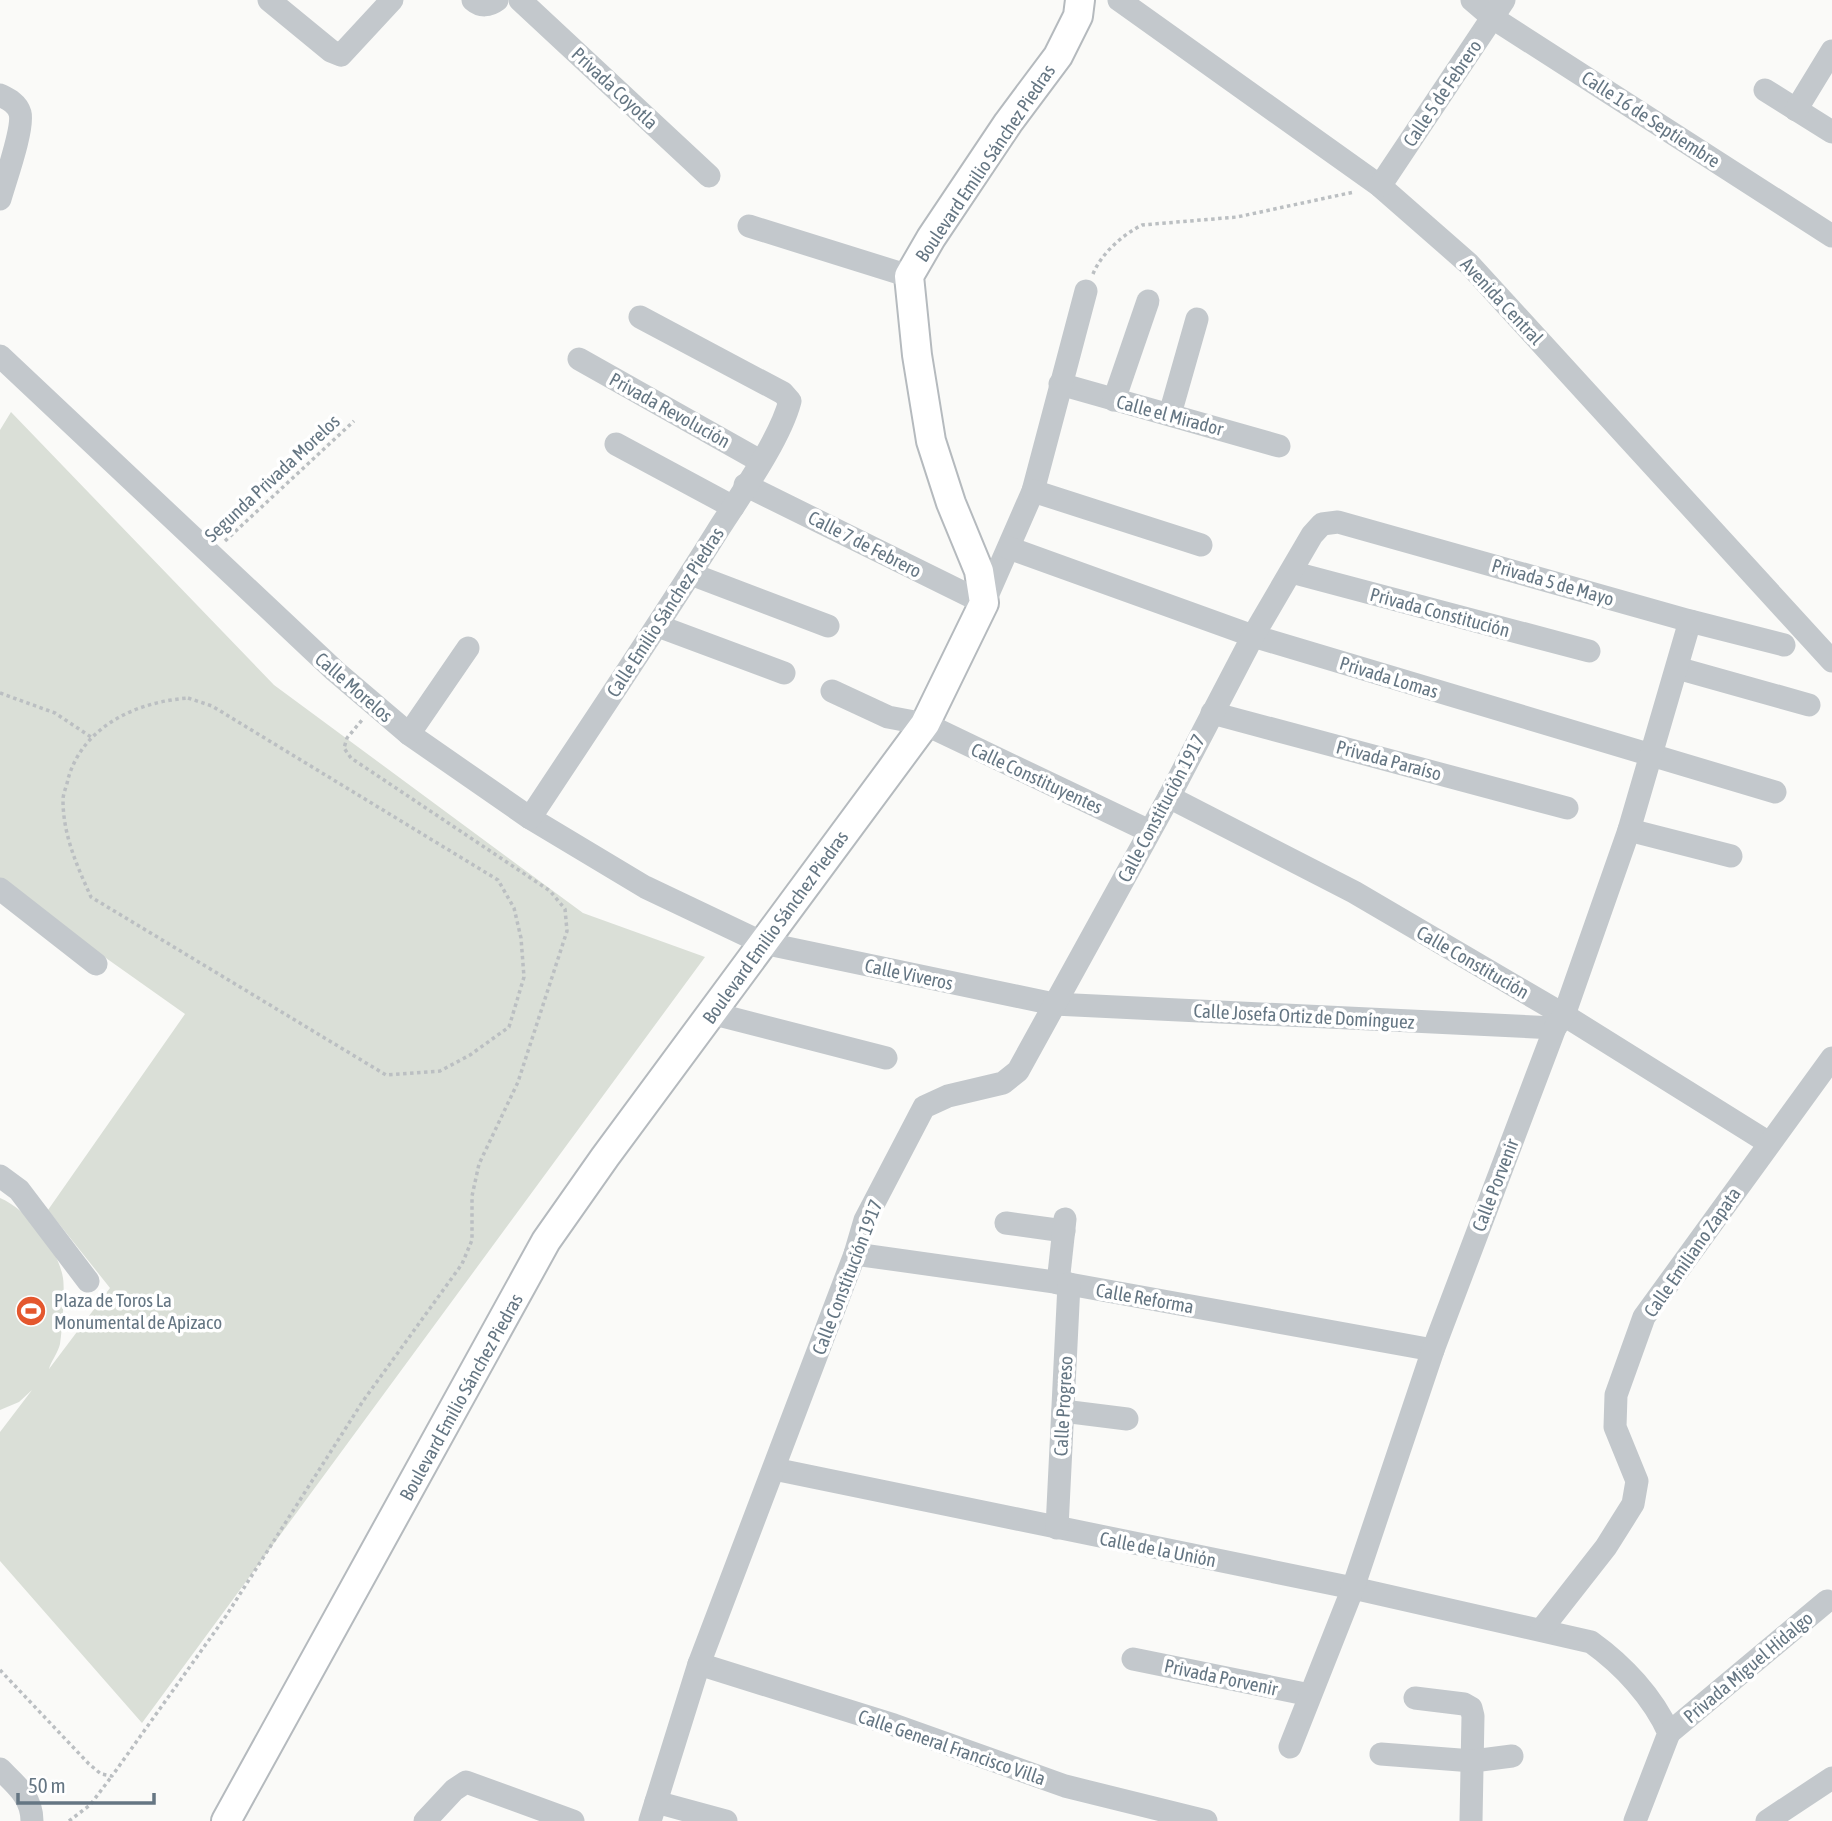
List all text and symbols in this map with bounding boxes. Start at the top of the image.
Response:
street label: Calle 5 de Febrero [1398,35,1486,151]
street label: Privada Coyotla [567,43,663,133]
street label: Boulevard Emilio Sánchez Piedras [911,60,1059,266]
street label: Calle 16 de Septiembre [1578,66,1724,172]
street label: Avenida Central [1456,253,1548,349]
street label: Privada Revolución [606,368,734,452]
street label: Calle el Mirador [1114,390,1226,440]
street label: Segunda Privada Morelos [200,410,344,546]
street label: Calle 7 de Febrero [805,506,925,582]
street label: Calle Emilio Sánchez Piedras [602,523,728,701]
street label: Privada 5 de Mayo [1489,554,1617,610]
street label: Privada Constitución [1368,583,1512,641]
street label: Calle Morelos [311,648,397,727]
street label: Privada Lomas [1337,652,1441,702]
street label: Calle Constitución 1917 [1113,730,1209,886]
street label: Privada Paraíso [1334,735,1444,785]
street label: Calle Constituyentes [968,738,1106,818]
street label: Boulevard Emilio Sánchez Piedras [698,826,853,1028]
street label: Calle Constitución [1413,921,1533,1003]
street label: Calle Viveros [863,954,955,994]
street label: Calle Josefa Ortiz de Domínguez [1193,999,1415,1033]
street label: Calle Porvenir [1467,1135,1523,1235]
street label: Calle Emiliano Zapata [1639,1183,1745,1321]
street label: Calle Constitución 1917 [807,1196,887,1358]
street label: Calle Reforma [1094,1279,1196,1317]
place label: Plaza de Toros La Monumental de Apizaco [54,1289,222,1333]
street label: Boulevard Emilio Sánchez Piedras [395,1289,527,1504]
sports icon: Plaza de Toros La Monumental de Apizaco [14,1294,48,1328]
street label: Calle Progreso [1049,1355,1077,1457]
street label: Calle de la Unión [1098,1527,1218,1571]
street label: Privada Miguel Hidalgo [1679,1607,1817,1727]
street label: Privada Porvenir [1162,1654,1280,1700]
street label: Calle General Francisco Villa [855,1705,1049,1789]
scale bar [18,1762,154,1806]
text: 50 m [28,1773,66,1797]

